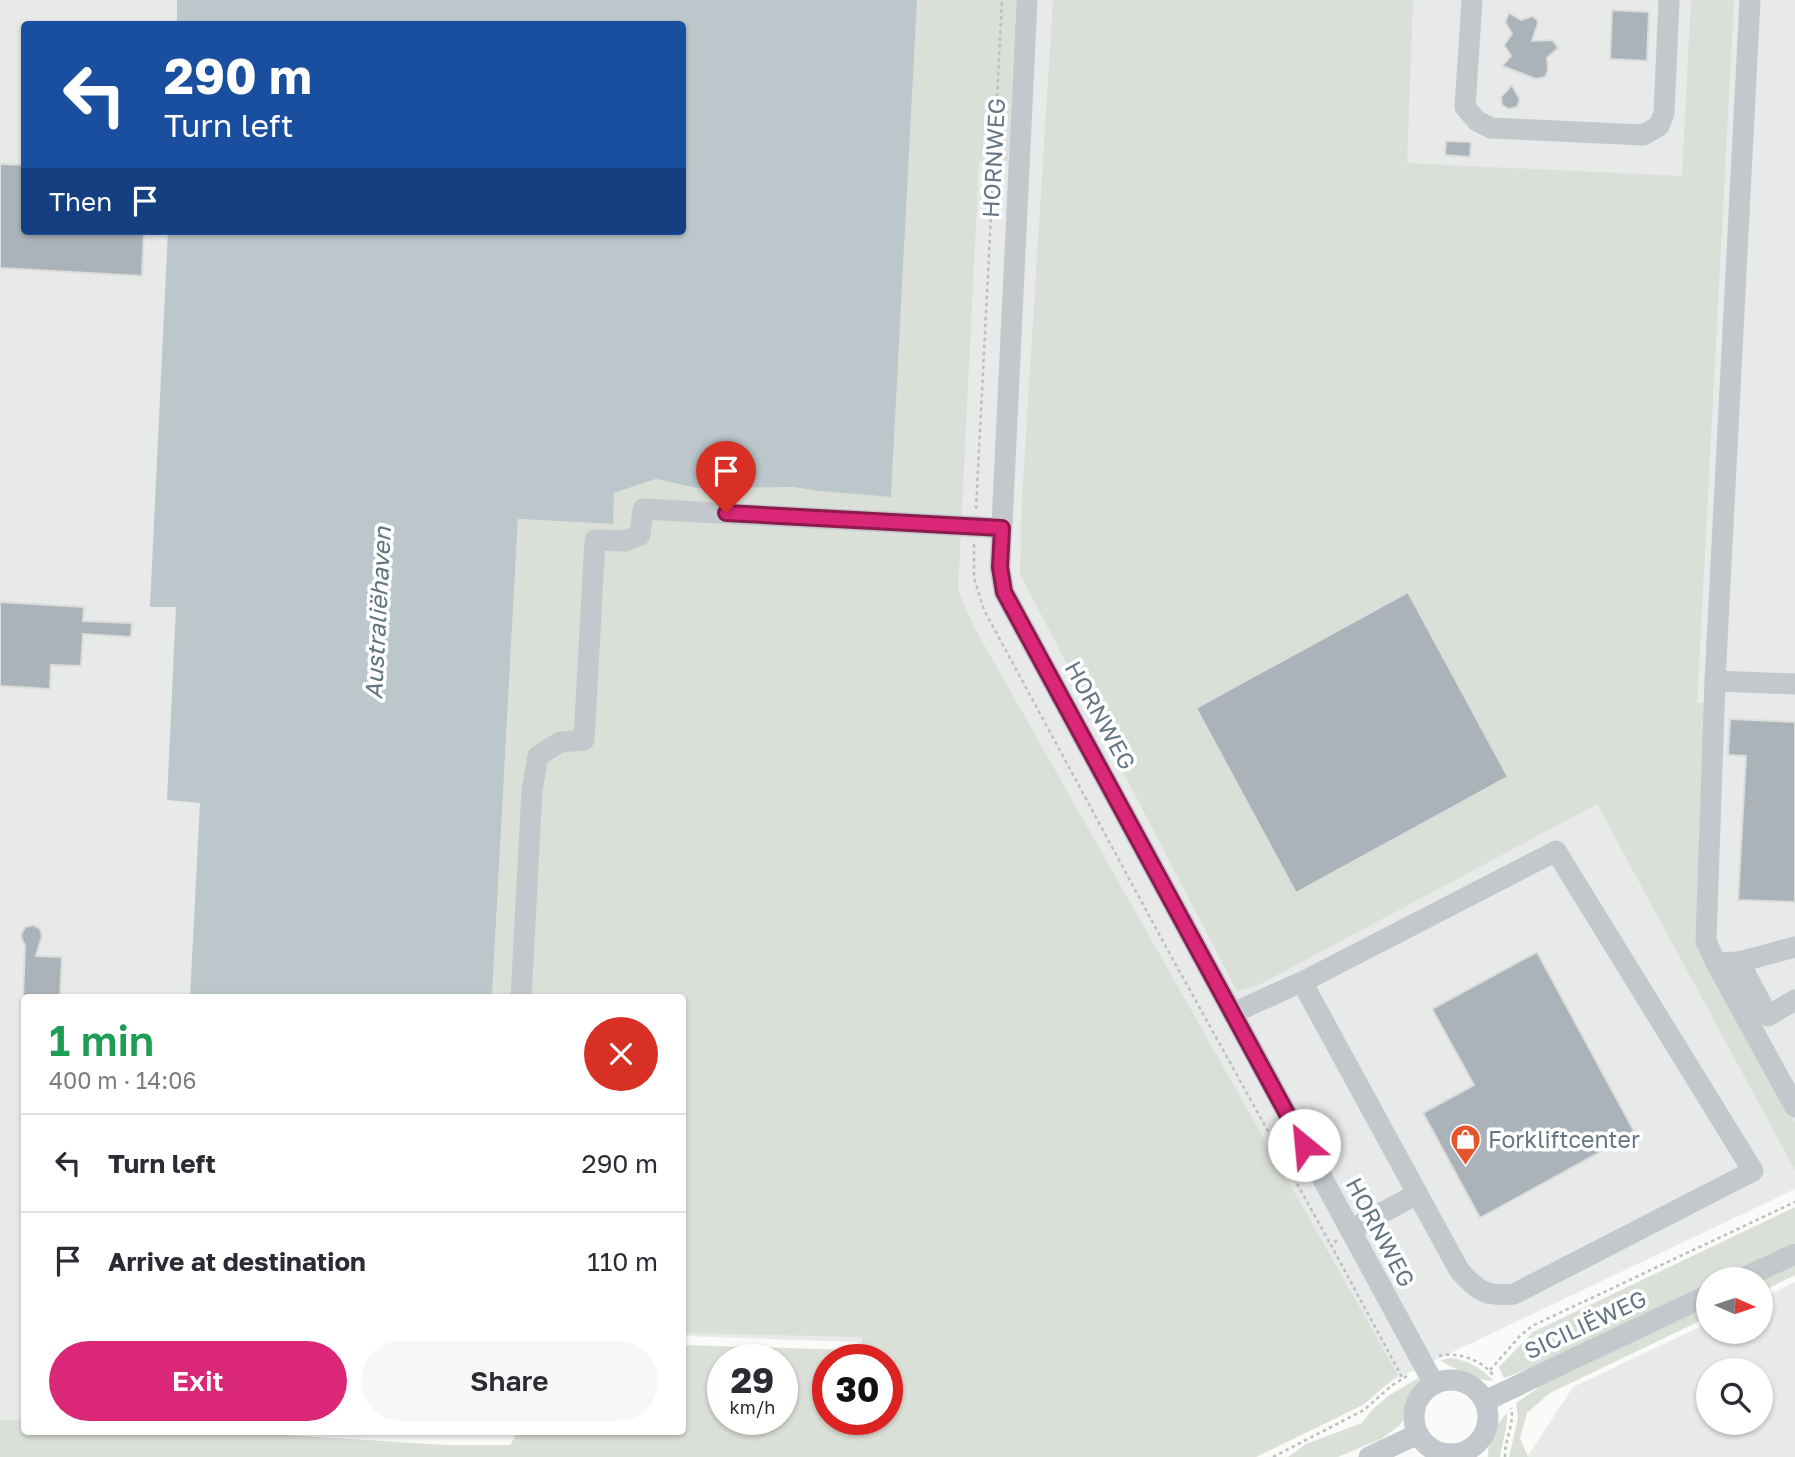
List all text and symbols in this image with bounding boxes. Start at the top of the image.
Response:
text: 290 m [164,46,312,105]
icon: left [49,49,140,140]
street label: HORNWEG [976,97,1010,219]
text: Turn left [164,106,293,144]
icon: arrive [126,182,164,220]
text: Then [49,186,112,217]
pin [696,441,756,513]
icon: arrive [707,452,745,490]
water label: Australiëhaven [358,525,396,700]
street label: HORNWEG [1060,656,1142,774]
text: 1 min [49,1015,154,1065]
button: close [584,1017,658,1091]
text: 400 m · 14:06 [49,1066,196,1094]
position arrow [1267,1108,1341,1182]
shop icon: Forkliftcenter [1448,1122,1482,1166]
place label: Forkliftcenter [1488,1125,1640,1153]
icon: left [49,1144,87,1182]
text: Turn left [108,1148,216,1179]
text: 290 m [582,1148,658,1179]
street label: HORNWEG [1341,1173,1421,1291]
icon: arrive [49,1242,87,1280]
text: Arrive at destination [108,1246,366,1277]
text: 110 m [587,1246,658,1277]
north arrow [1696,1267,1773,1344]
map controls [1696,1267,1773,1435]
street label: SICILIËWEG [1520,1284,1650,1364]
button: Exit [49,1341,347,1421]
button: Share [361,1341,658,1421]
speed limit sign: 30 [812,1344,903,1435]
button: search [1696,1358,1773,1435]
text: 29 [731,1359,774,1401]
text: km/h [730,1396,775,1418]

